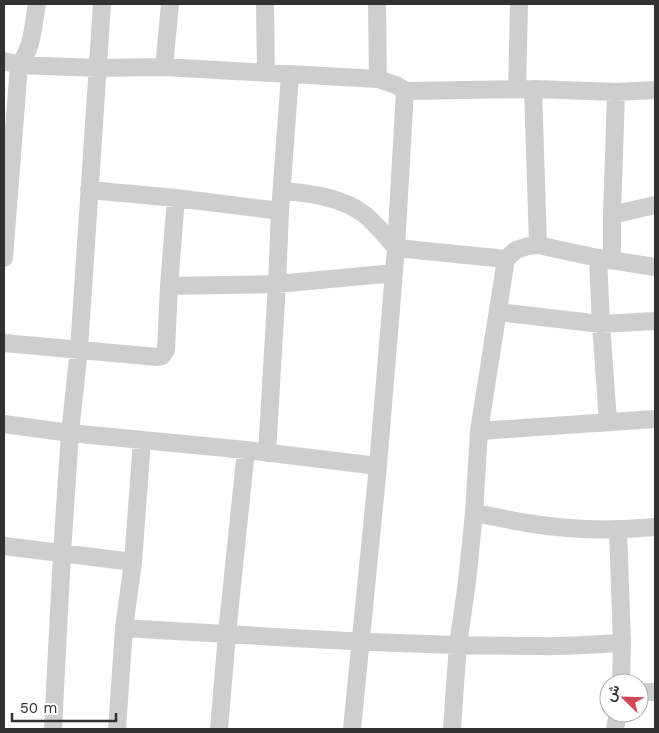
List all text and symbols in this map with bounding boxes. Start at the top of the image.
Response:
north arrow [599,673,649,723]
text: ش [601,682,624,704]
scale bar [12,690,116,722]
text: 50 m [20,699,57,717]

